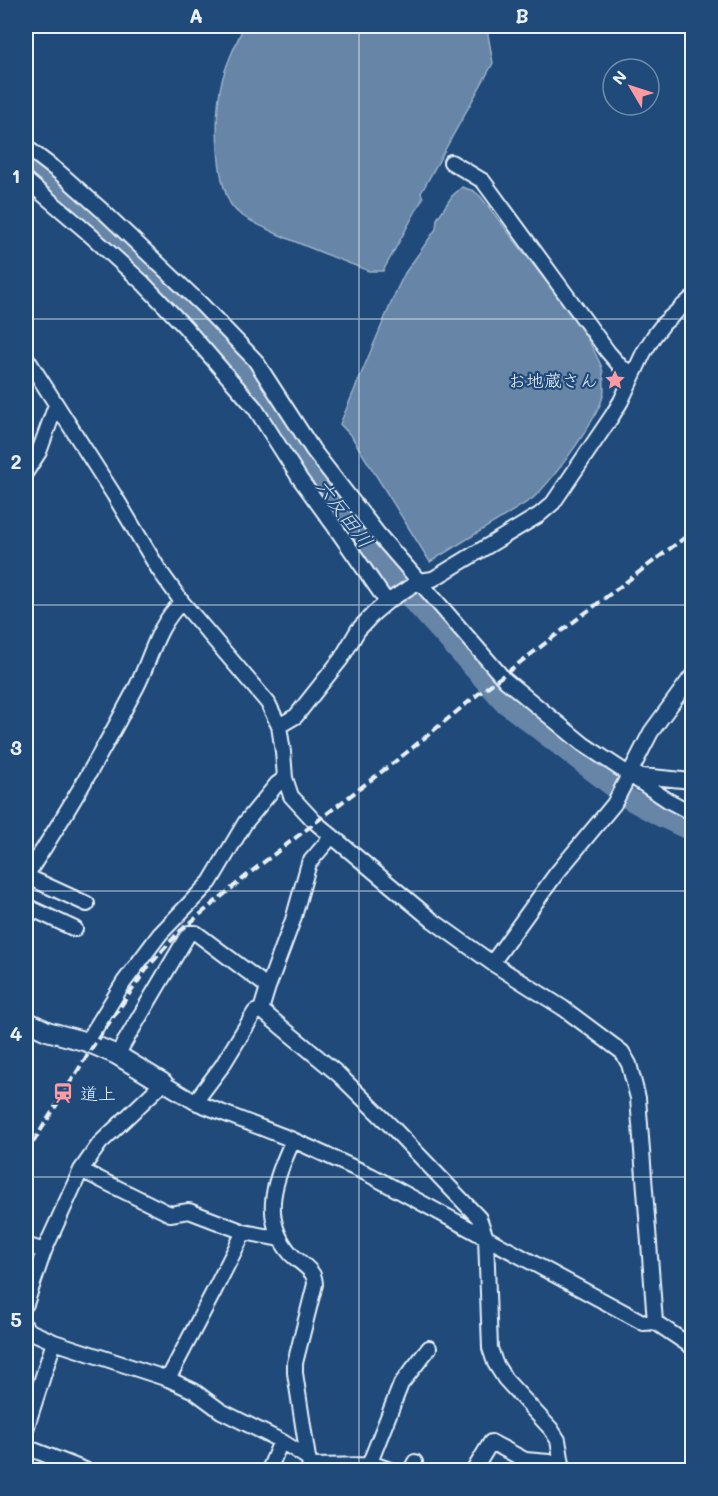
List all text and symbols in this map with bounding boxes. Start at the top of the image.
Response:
text: A [189,2,203,28]
text: B [515,2,529,28]
north arrow [601,57,661,117]
text: N [607,66,631,89]
text: 1 [12,162,20,188]
place label: お地蔵さん [508,368,598,392]
place icon: お地蔵さん [603,368,627,392]
text: 2 [10,448,22,474]
water label: 六反田川 [311,473,379,553]
text: 3 [10,734,22,760]
text: 4 [10,1020,23,1046]
station icon: 道上 [51,1081,75,1105]
place label: 道上 [80,1081,116,1105]
text: 5 [10,1306,22,1332]

